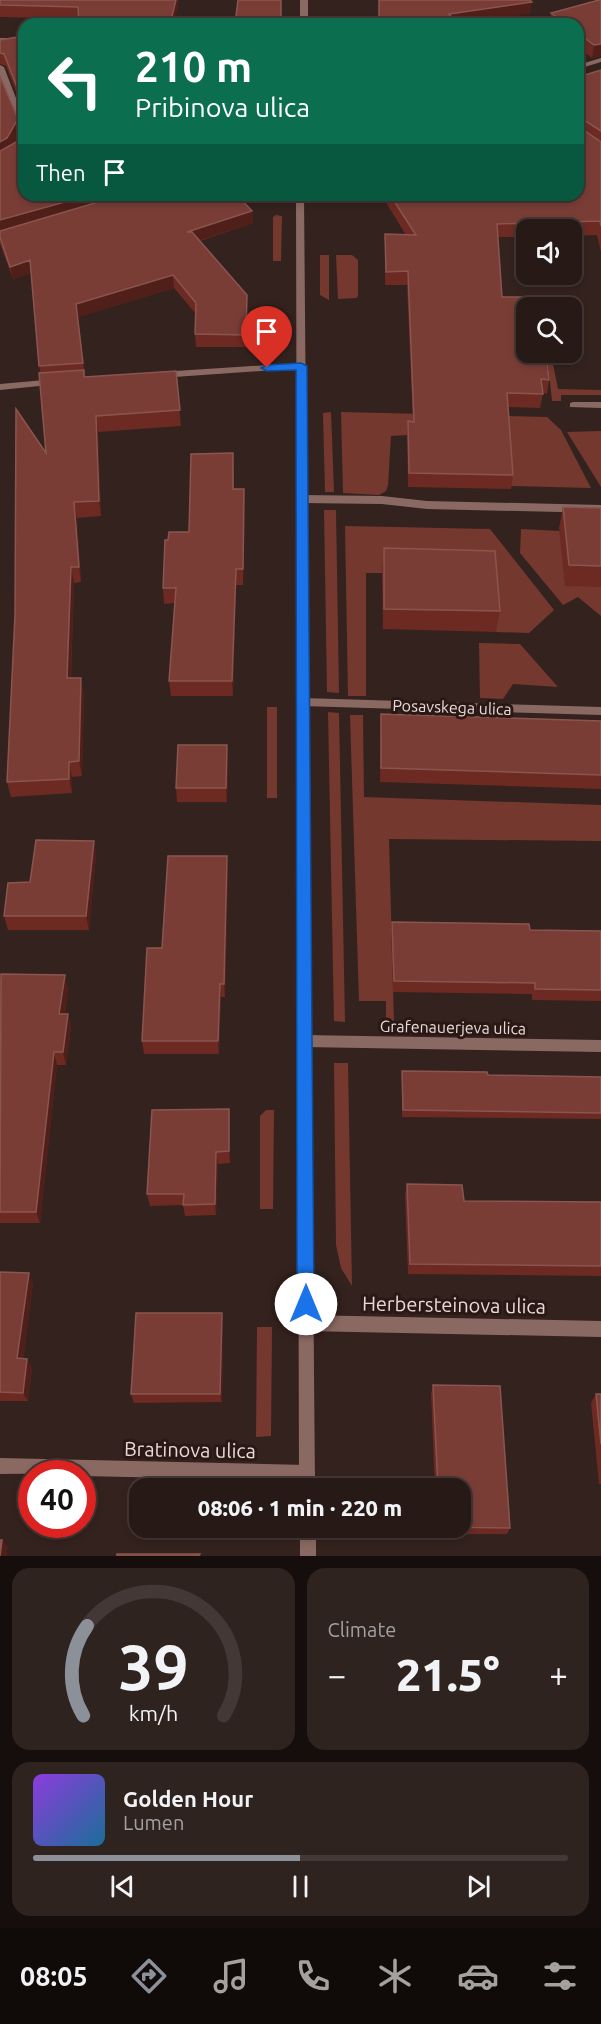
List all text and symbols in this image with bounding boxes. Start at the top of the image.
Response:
icon: left [36,42,114,120]
text: 210 m [135,43,252,90]
text: Pribinova ulica [135,92,310,122]
icon: arrive [98,156,131,189]
text: Then [36,160,86,185]
map controls [516,219,582,363]
button: sound [516,219,582,285]
button: search [516,297,582,363]
pin [241,306,292,368]
icon: arrive [250,315,283,348]
street label: Posavskega ulica [392,696,512,718]
street label: Grafenauerjeva ulica [380,1017,526,1037]
position arrow [274,1272,338,1336]
street label: Herbersteinova ulica [362,1291,546,1318]
street label: Bratinova ulica [124,1437,256,1462]
speed limit sign: 40 [18,1460,96,1538]
text: 08:06 · 1 min · 220 m [198,1495,402,1520]
text: Climate [328,1618,396,1641]
text: 39 [118,1632,188,1702]
text: 21.5° [396,1649,500,1700]
text: − [328,1656,346,1693]
text: + [549,1656,568,1693]
text: km/h [128,1701,178,1725]
text: Golden Hour [123,1786,253,1811]
text: Lumen [123,1811,184,1834]
icon: previous [106,1870,139,1903]
icon: pause [284,1870,317,1903]
icon: next [462,1870,495,1903]
icon: directions [128,1955,170,1997]
icon: music [210,1955,252,1997]
icon: phone [292,1955,334,1997]
icon: climate [374,1955,416,1997]
icon: car [457,1955,499,1997]
icon: filters [539,1955,581,1997]
text: 08:05 [20,1961,88,1991]

